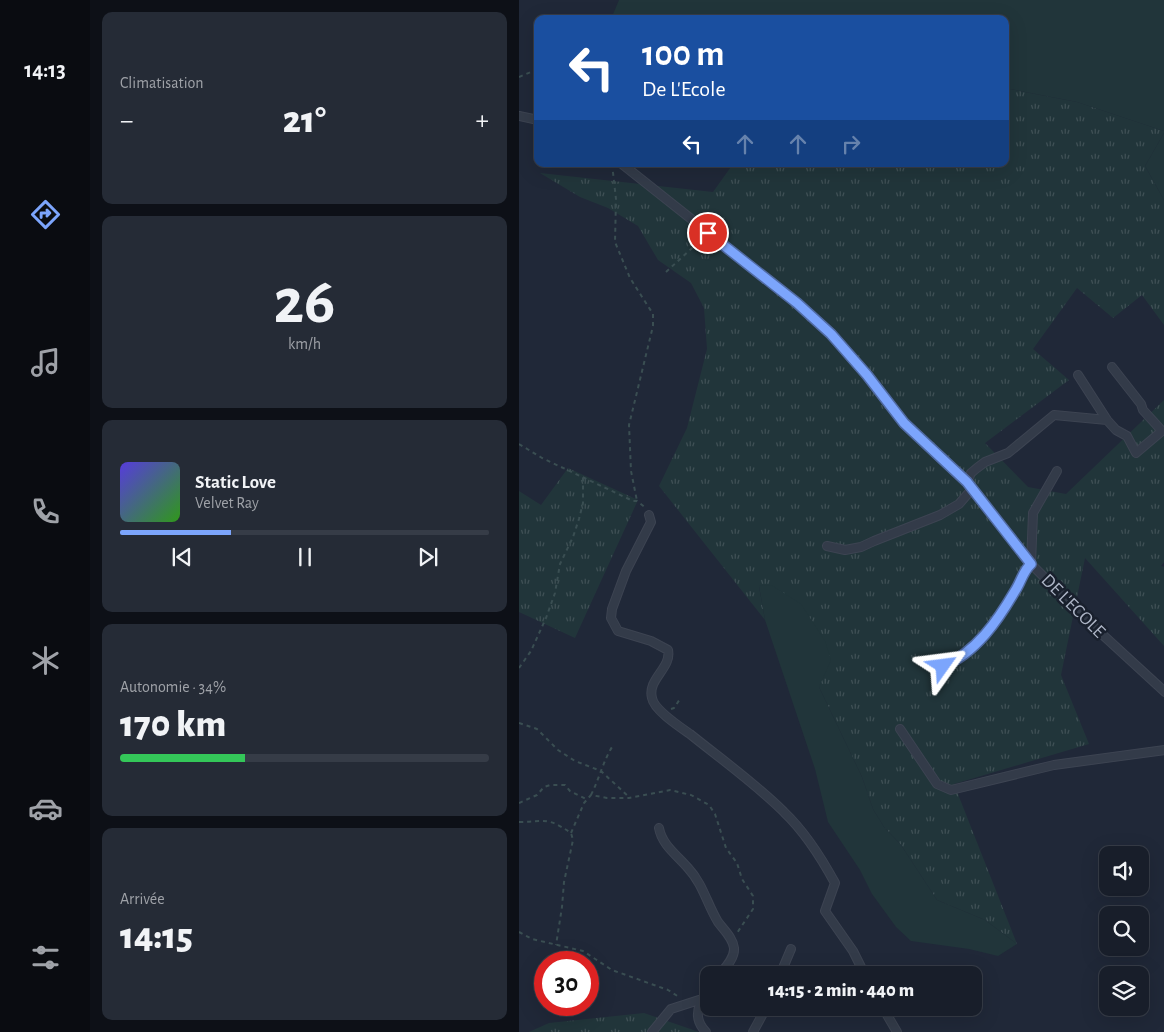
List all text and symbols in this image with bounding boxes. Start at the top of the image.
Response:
icon: left [559,35,624,100]
text: 100 m [642,37,725,72]
text: 14:13 [24,59,66,81]
text: Climatisation [120,75,204,91]
text: De L'Ecole [642,78,726,100]
text: 21° [283,102,326,140]
text: − [120,107,133,135]
text: + [476,107,489,135]
icon: left [678,130,706,158]
icon: ahead [731,130,759,158]
icon: ahead [784,130,812,158]
icon: right [837,130,865,158]
icon: directions [28,197,63,232]
pin [687,212,729,254]
icon: arrive [694,219,722,247]
text: 26 [273,270,336,335]
text: km/h [288,336,321,352]
icon: music [28,345,63,380]
text: Static Love [195,473,276,492]
icon: phone [28,494,63,529]
text: Velvet Ray [195,495,259,511]
icon: previous [168,543,196,571]
icon: pause [291,543,319,571]
icon: next [414,543,442,571]
street label: DE L'ECOLE [1037,570,1109,642]
position arrow [916,639,968,691]
icon: climate [28,643,63,678]
text: Autonomie · 34% [120,679,226,695]
text: 170 km [120,706,226,744]
icon: car [28,791,63,826]
map controls [1099,846,1149,1016]
button: sound [1099,846,1149,896]
text: Arrivée [120,891,165,907]
button: search [1099,906,1149,956]
text: 14:15 [120,918,193,956]
icon: filters [28,940,63,975]
speed limit sign: 30 [534,951,599,1016]
button: layers [1099,966,1149,1016]
text: 14:15 · 2 min · 440 m [768,981,914,1000]

